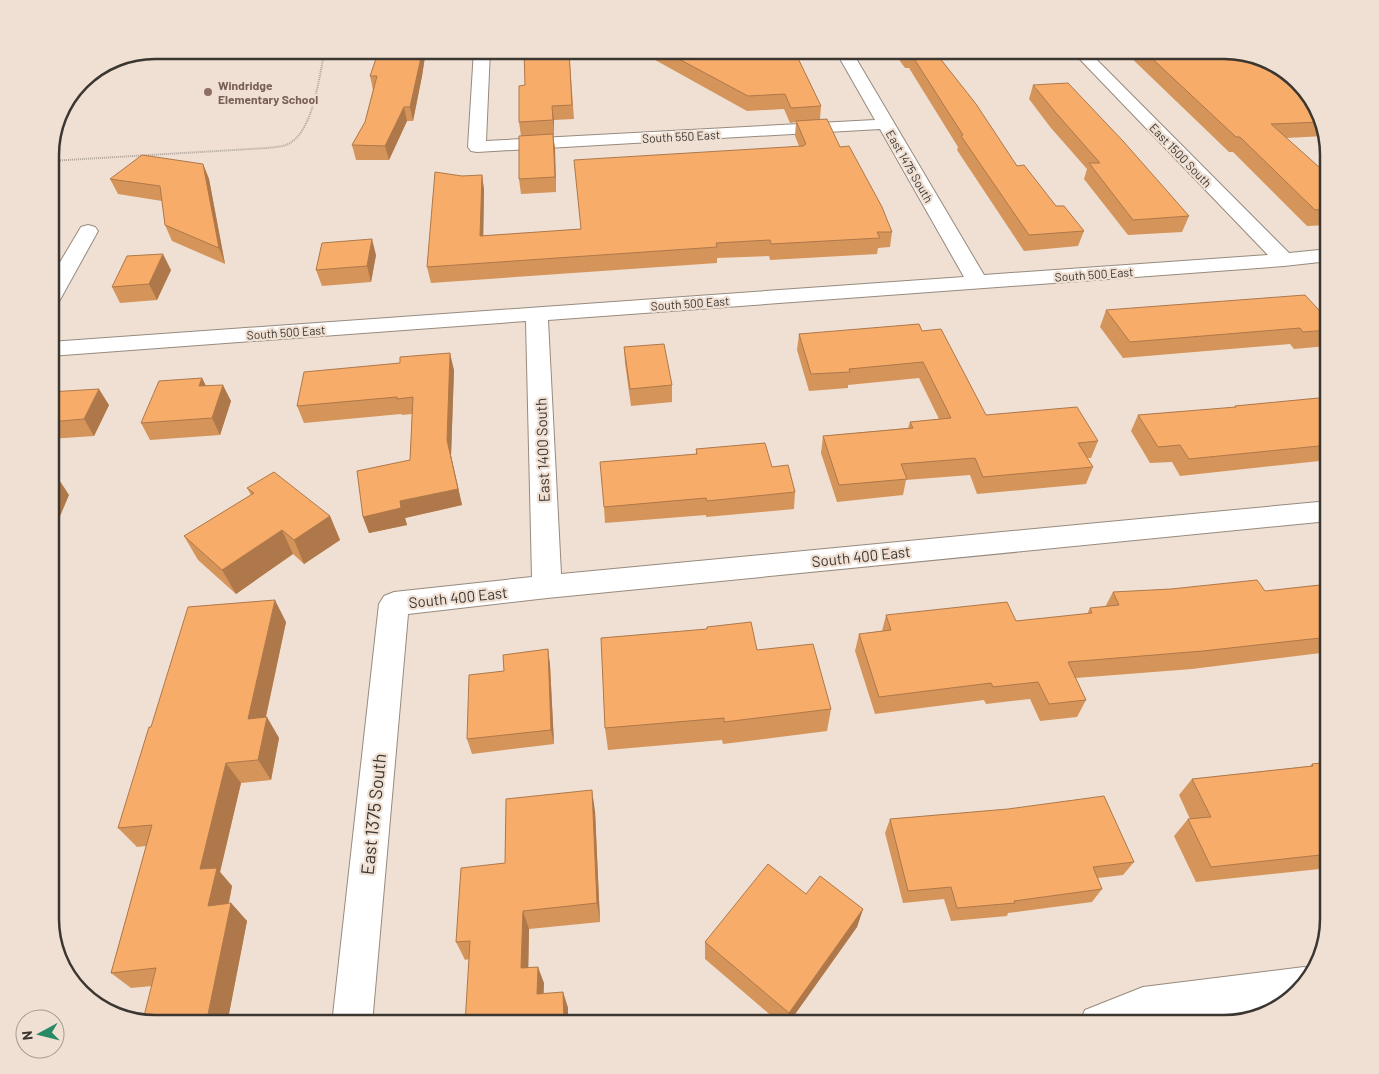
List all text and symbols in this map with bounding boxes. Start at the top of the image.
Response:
place label: Windridge Elementary School [218,78,318,106]
marker: Windridge Elementary School [202,86,214,98]
street label: East 1500 South [1147,120,1215,190]
street label: South 550 East [642,127,720,145]
street label: East 1475 South [884,127,936,205]
street label: South 500 East [1054,264,1134,284]
street label: South 500 East [650,293,730,313]
street label: South 500 East [246,322,326,342]
street label: East 1400 South [531,398,553,502]
street label: South 400 East [811,542,911,570]
street label: South 400 East [408,583,508,611]
street label: East 1375 South [356,752,390,876]
north arrow [15,1009,65,1059]
text: N [18,1030,36,1041]

